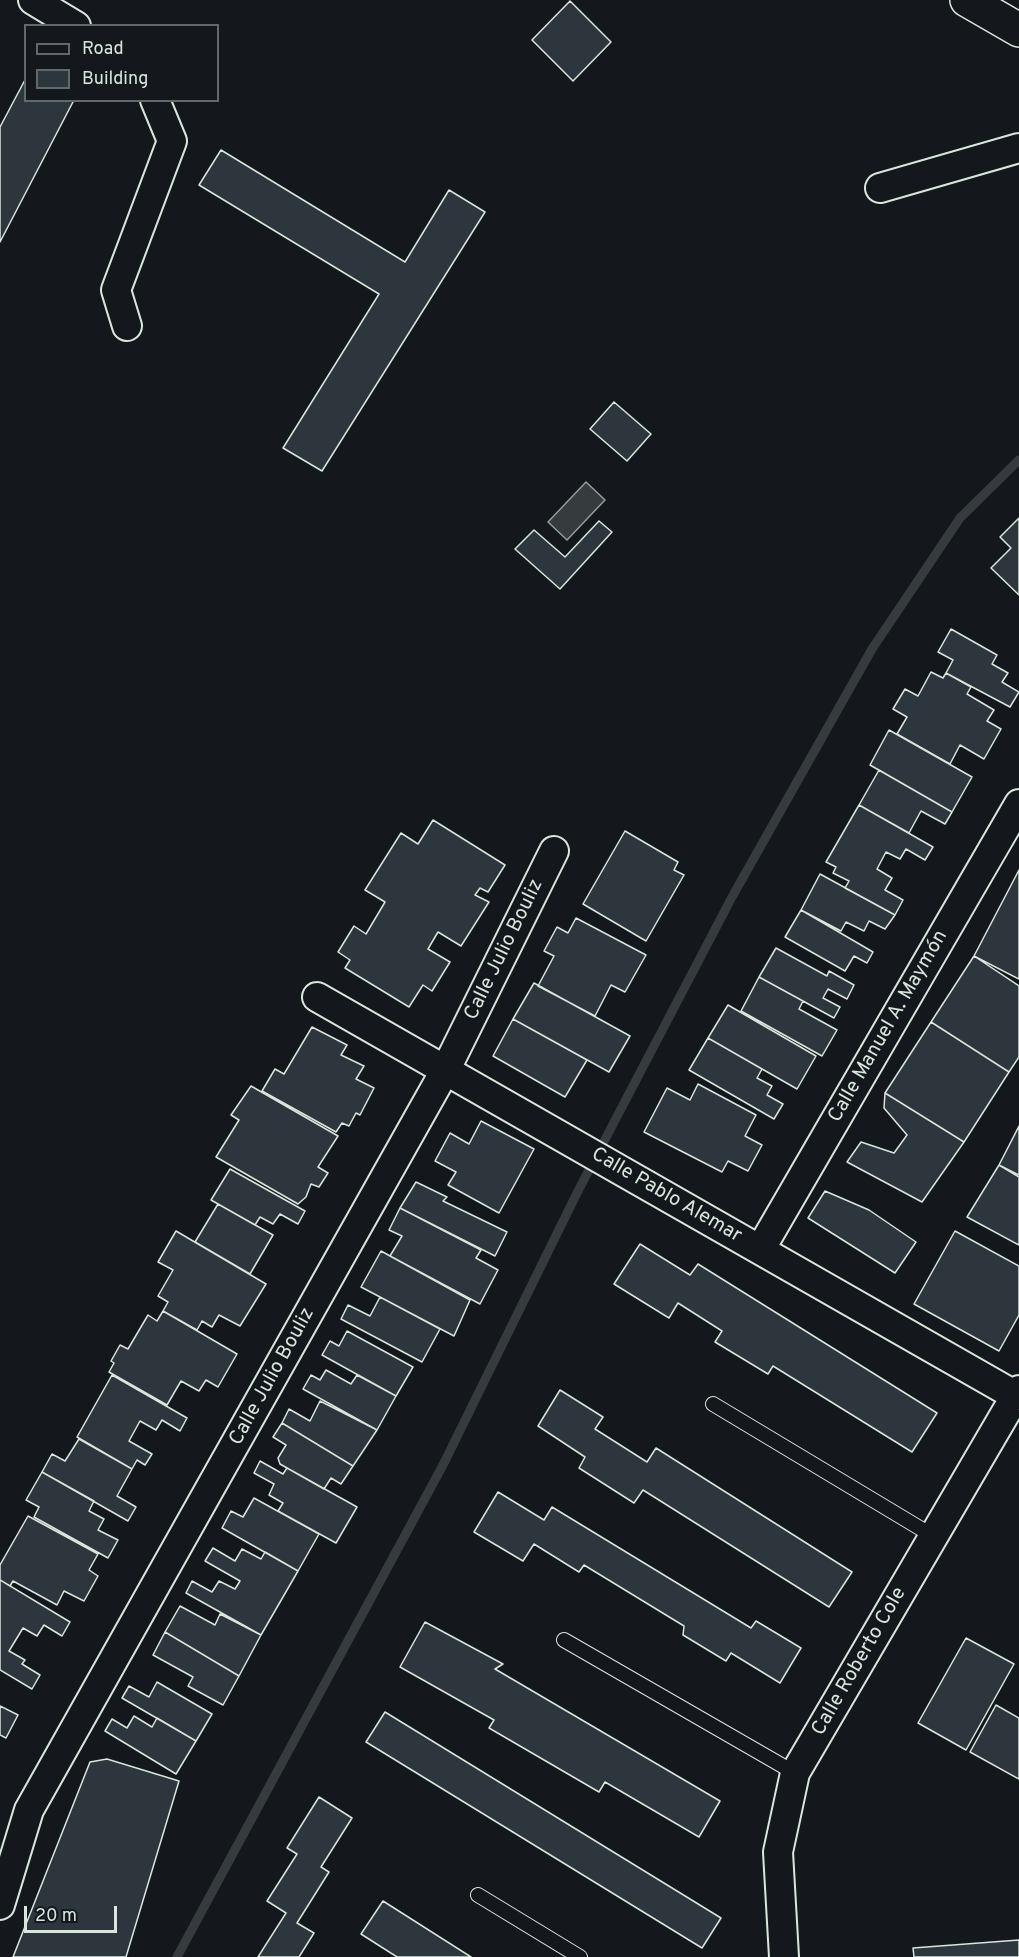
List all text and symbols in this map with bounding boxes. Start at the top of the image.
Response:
legend [24,24,219,102]
text: Road [82,38,124,61]
text: Building [82,68,148,91]
street label: Calle Julio Bouliz [460,876,550,1024]
street label: Calle Manuel A. Maymón [824,927,954,1127]
street label: Calle Pablo Alemar [586,1143,746,1249]
street label: Calle Julio Bouliz [225,1304,321,1450]
street label: Calle Roberto Cole [808,1584,912,1740]
scale bar [27,1894,120,1932]
text: 20 m [35,1905,77,1928]

